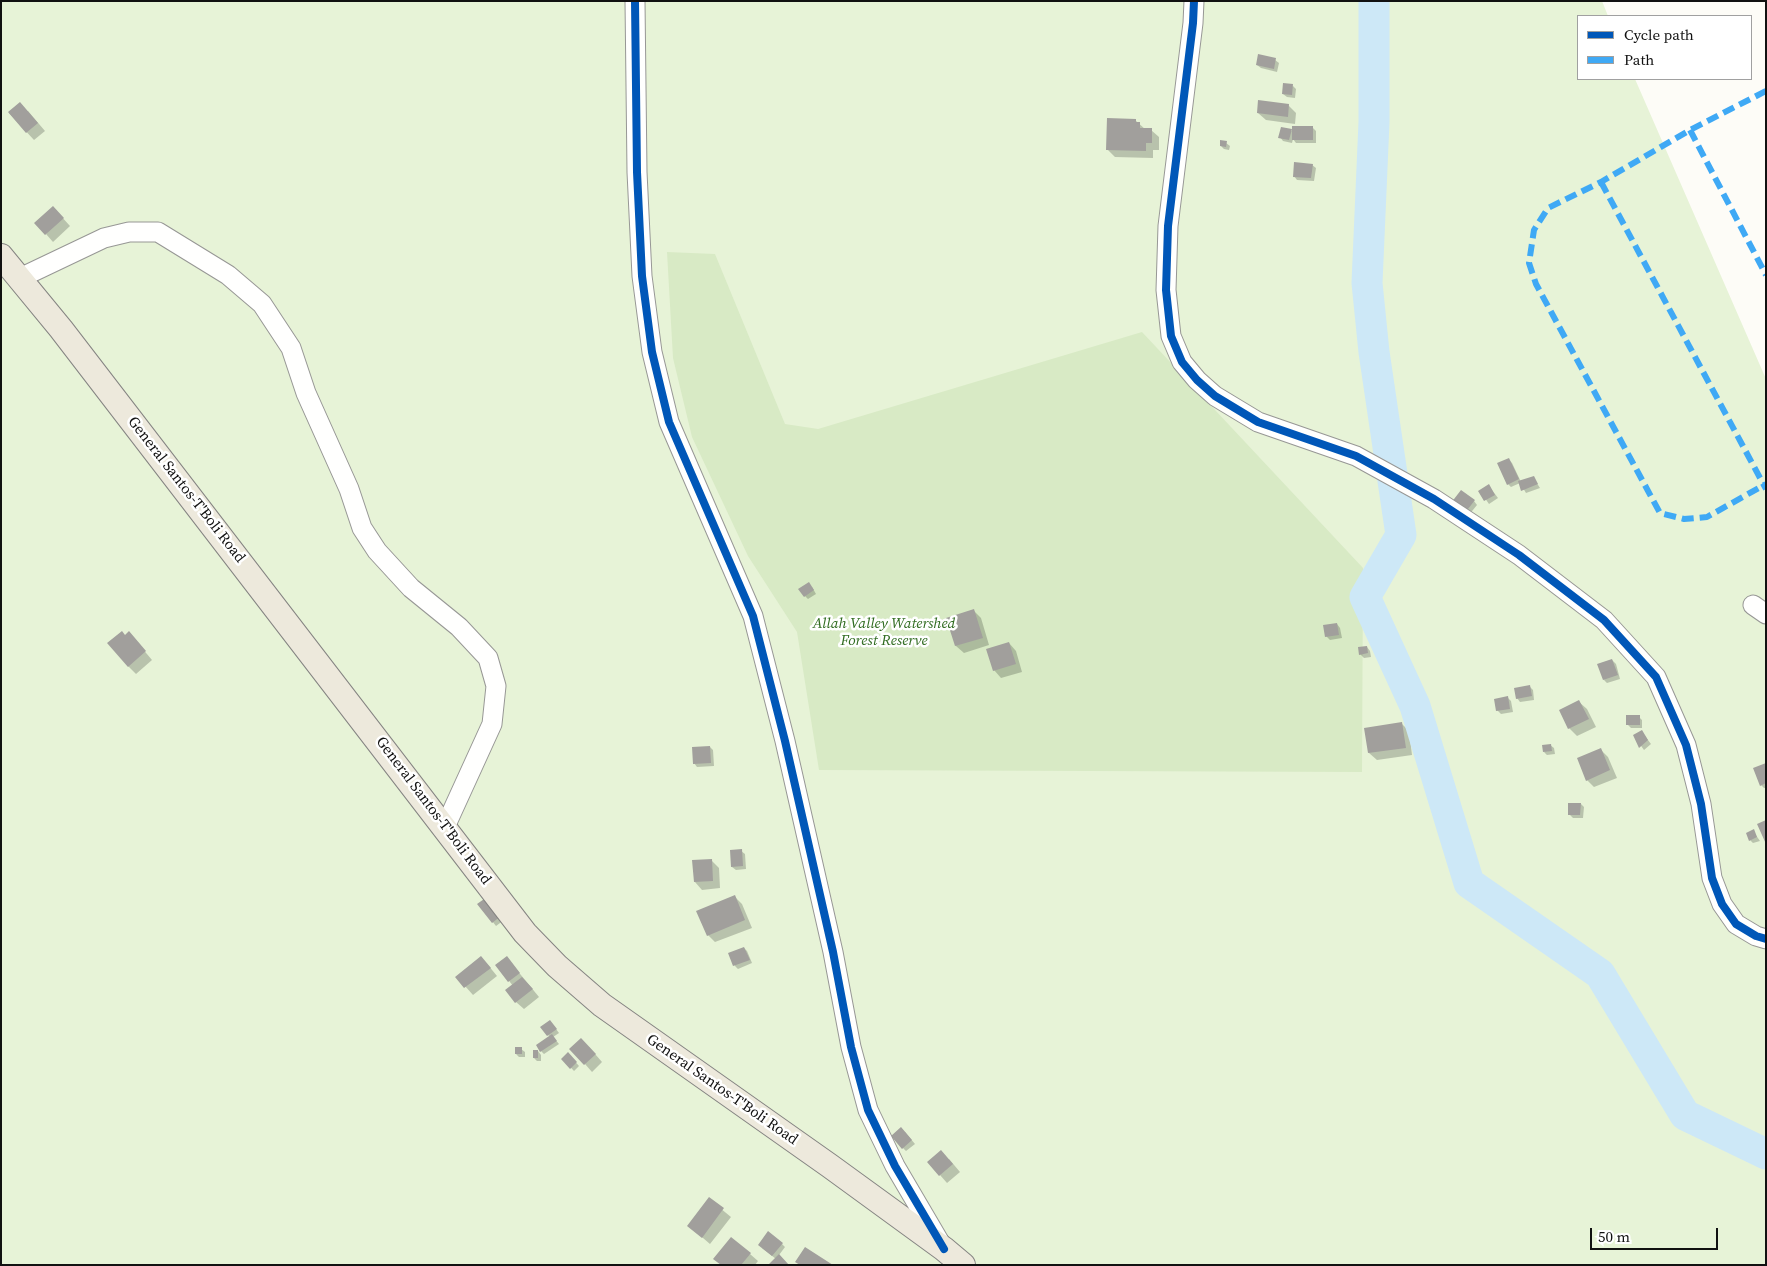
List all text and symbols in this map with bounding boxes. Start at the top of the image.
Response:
legend [1577,15,1752,80]
text: Cycle path [1624,24,1694,45]
text: Path [1624,49,1654,70]
street label: General Santos-T'Boli Road [123,413,249,567]
park label: Allah Valley Watershed Forest Reserve [813,615,955,650]
street label: General Santos-T'Boli Road [371,734,495,888]
street label: General Santos-T'Boli Road [643,1031,801,1149]
scale bar [1592,1218,1720,1250]
text: 50 m [1598,1226,1630,1247]

